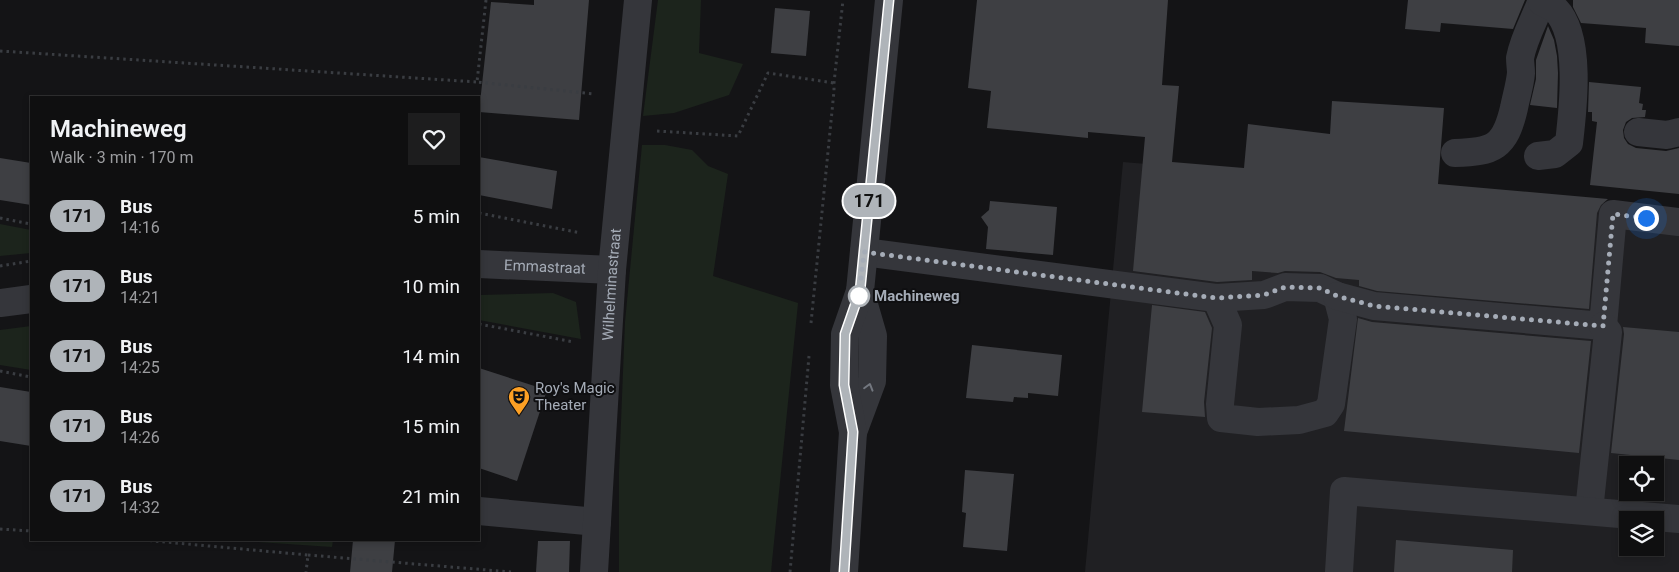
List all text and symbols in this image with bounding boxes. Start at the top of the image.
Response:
button: heart [408,113,460,165]
text: Machineweg [50,115,187,143]
text: Walk · 3 min · 170 m [50,148,194,167]
line badge: 171 [840,185,898,217]
text: 171 [854,190,884,211]
text: Bus [120,195,153,218]
text: 171 [62,205,93,226]
text: 5 min [413,205,460,228]
your location [1634,206,1659,231]
text: 14:16 [120,218,160,237]
street label: Wilhelminastraat [599,228,625,341]
street label: Emmastraat [504,256,586,278]
text: Bus [120,265,153,288]
text: 171 [62,275,93,296]
text: 10 min [402,275,460,298]
marker: Machineweg [848,285,870,307]
place label: Machineweg [874,287,960,305]
text: 14:21 [120,288,160,307]
text: Bus [120,335,153,358]
text: 171 [62,345,93,366]
text: 14 min [402,345,460,368]
text: 14:25 [120,358,160,377]
place label: Roy's Magic Theater [535,379,615,414]
one-way arrow [864,383,874,391]
theatre icon: Roy's Magic Theater [507,385,531,416]
text: Bus [120,405,153,428]
text: 171 [62,415,93,436]
text: 15 min [402,415,460,438]
text: 14:26 [120,428,160,447]
map controls [1619,456,1664,556]
button: locate [1619,456,1664,501]
text: Bus [120,475,153,498]
text: 171 [62,485,93,506]
text: 21 min [402,485,460,508]
text: 14:32 [120,498,160,517]
button: layers [1619,511,1664,556]

